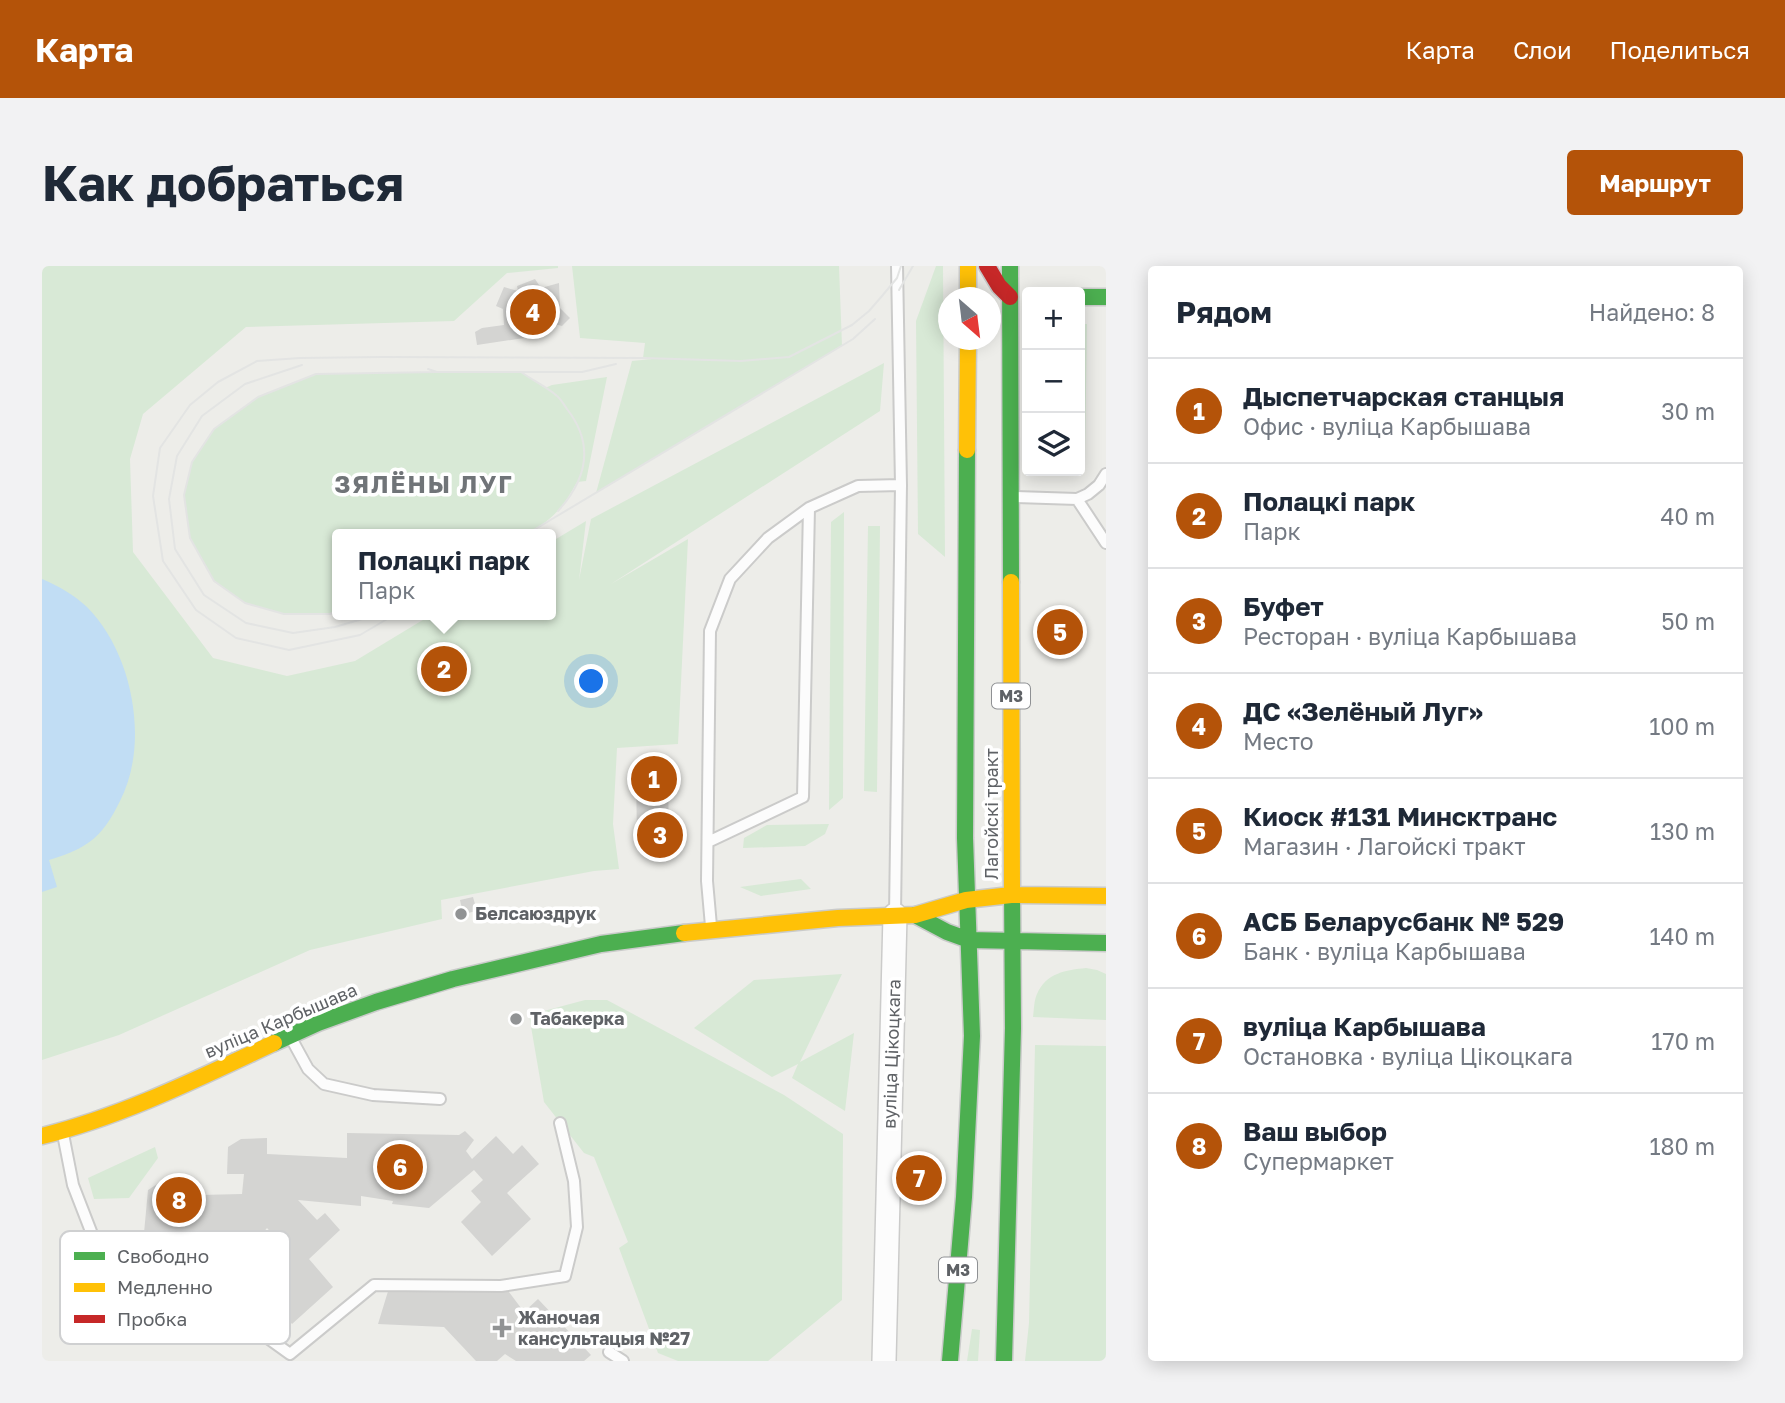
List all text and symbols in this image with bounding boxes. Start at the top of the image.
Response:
text: Карта [35,30,134,69]
text: Карта [1405,35,1475,64]
text: Слои [1513,35,1572,64]
text: Поделиться [1610,35,1750,64]
button: Маршрут [1567,150,1743,215]
text: Как добраться [42,153,404,212]
pin: 4 [510,286,556,338]
north arrow [938,287,1001,350]
map controls [1022,287,1085,476]
button: + [1022,287,1085,350]
text: Рядом [1176,294,1272,330]
text: Найдено: 8 [1589,298,1715,326]
button: − [1022,350,1085,413]
text: Дыспетчарская станцыя [1243,381,1564,412]
text: 1 [1193,397,1205,425]
text: 30 m [1661,397,1715,425]
text: Офис · вуліца Карбышава [1243,412,1531,440]
button: layers [1022,413,1085,476]
district label: ЗЯЛЁНЫ ЛУГ [334,469,514,498]
text: Полацкі парк [1243,486,1415,517]
text: 2 [1192,502,1206,530]
text: 40 m [1661,502,1715,530]
text: Парк [1243,517,1301,545]
popup [332,529,556,620]
text: Полацкі парк [358,545,530,576]
text: Парк [358,576,415,604]
text: Буфет [1243,591,1324,622]
pin: 5 [1037,606,1083,658]
text: 3 [1192,607,1206,635]
text: 50 m [1661,607,1715,635]
text: Ресторан · вуліца Карбышава [1243,622,1577,650]
pin: 2 [421,643,467,695]
your location [574,664,608,698]
road number: М3 [992,684,1030,708]
text: ДС «Зелёный Луг» [1243,696,1483,727]
text: 4 [1192,712,1206,740]
text: 100 m [1649,712,1715,740]
text: Место [1243,727,1314,755]
street label: Лагойскі тракт [980,748,1002,880]
pin: 1 [631,753,677,805]
text: Киоск #131 Минсктранс [1243,801,1557,832]
pin: 3 [637,809,683,861]
text: 5 [1192,817,1206,845]
text: 130 m [1650,817,1715,845]
text: Магазин · Лагойскі тракт [1243,832,1526,860]
place label: Белсаюздрук [475,902,597,924]
marker: Белсаюздрук [453,906,469,922]
text: АСБ Беларусбанк № 529 [1243,906,1564,937]
text: 6 [1192,922,1206,950]
text: 140 m [1649,922,1715,950]
text: Банк · вуліца Карбышава [1243,937,1526,965]
street label: вуліца Карбышава [201,978,360,1062]
street label: вуліца Цікоцкага [877,979,905,1129]
place label: Табакерка [530,1007,625,1029]
marker: Табакерка [508,1011,524,1027]
text: вуліца Карбышава [1243,1011,1486,1042]
text: 7 [1193,1027,1205,1055]
text: 170 m [1651,1027,1715,1055]
text: Остановка · вуліца Цікоцкага [1243,1042,1573,1070]
text: Ваш выбор [1243,1116,1387,1147]
text: 8 [1192,1132,1206,1160]
text: 180 m [1649,1132,1715,1160]
pin: 6 [377,1141,423,1193]
text: Супермаркет [1243,1147,1394,1175]
pin: 7 [896,1152,942,1204]
pin: 8 [156,1174,202,1226]
legend [60,1231,290,1344]
text: Свободно [117,1244,209,1267]
road number: М3 [939,1258,977,1282]
text: Медленно [117,1275,213,1298]
place label: Жаночая кансультацыя №27 [518,1306,690,1349]
text: Пробка [117,1307,187,1330]
marker: Жаночая кансультацыя №27 [492,1318,512,1338]

